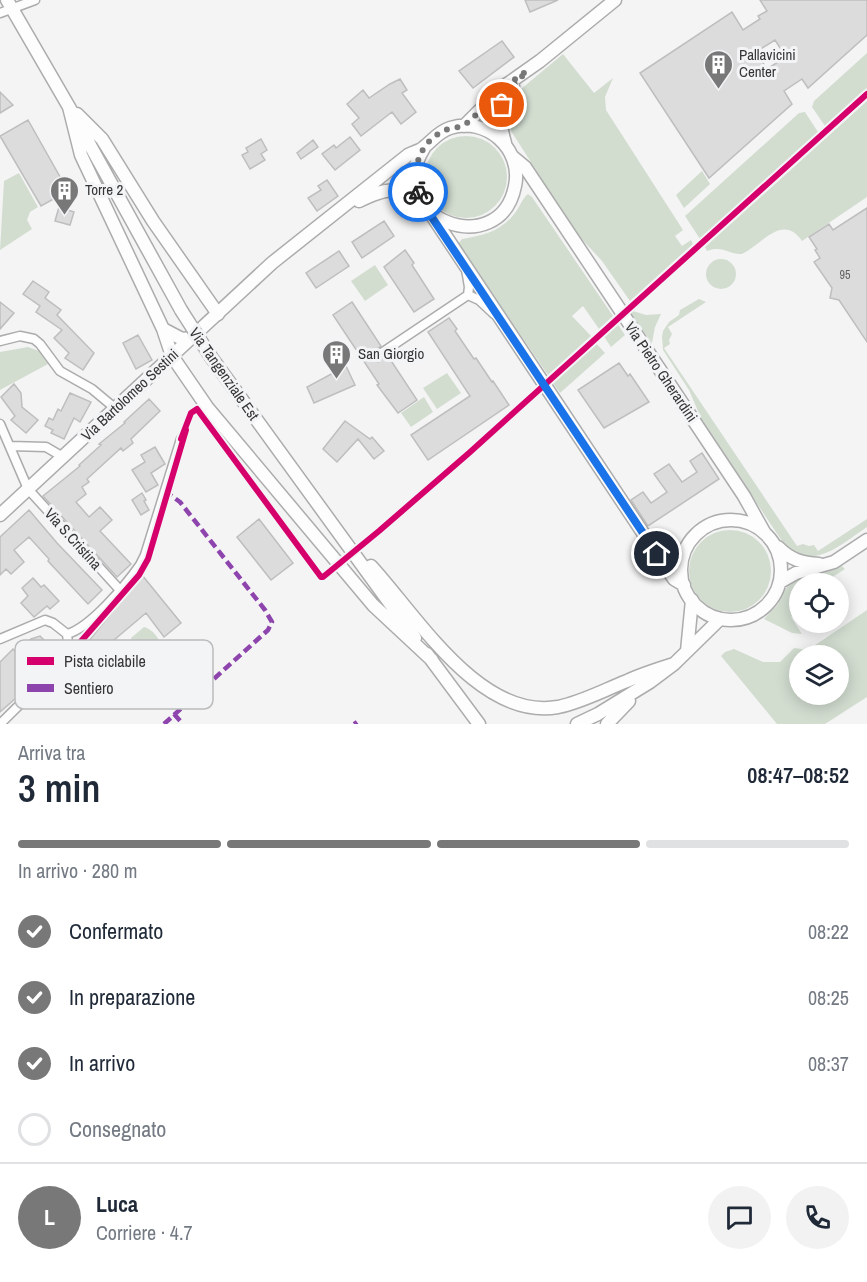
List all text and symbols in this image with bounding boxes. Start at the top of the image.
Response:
place label: Pallavicini Center [739,44,796,82]
building icon: Pallavicini Center [702,48,734,90]
pin [476,79,527,130]
icon: bag [485,88,518,121]
courier [388,162,448,222]
building icon: Torre 2 [48,174,80,216]
icon: bike [402,176,435,209]
place label: Torre 2 [85,179,123,200]
house number: 95 [840,267,851,283]
street label: Via Pietro Gherardini [620,317,703,426]
street label: Via Tangenziale Est [184,323,265,425]
building icon: San Giorgio [321,338,353,380]
place label: San Giorgio [358,343,424,364]
street label: Via Bartolomeo Sestini [76,344,183,445]
street label: Via S.Cristina [40,503,107,574]
pin [631,528,682,579]
icon: home [640,537,673,570]
map controls [789,573,849,705]
button: locate [789,573,849,633]
legend [15,640,213,709]
button: layers [789,645,849,705]
text: Pista ciclabile [64,650,146,672]
text: Sentiero [64,677,114,699]
text: Arriva tra [18,739,85,766]
text: 08:47–08:52 [747,760,849,790]
text: 3 min [18,762,100,814]
text: In arrivo · 280 m [18,857,137,884]
icon: check [18,915,51,948]
text: Confermato [69,916,163,946]
text: 08:22 [808,918,849,945]
icon: check [18,981,51,1014]
text: In preparazione [69,982,195,1012]
text: 08:25 [808,984,849,1011]
icon: check [18,1047,51,1080]
text: In arrivo [69,1048,135,1078]
text: 08:37 [808,1050,849,1077]
text: Consegnato [69,1114,166,1144]
button: chat [708,1186,771,1249]
button: phone [786,1186,849,1249]
text: Luca [96,1189,138,1219]
text: L [44,1202,55,1232]
text: Corriere · 4.7 [96,1219,193,1246]

